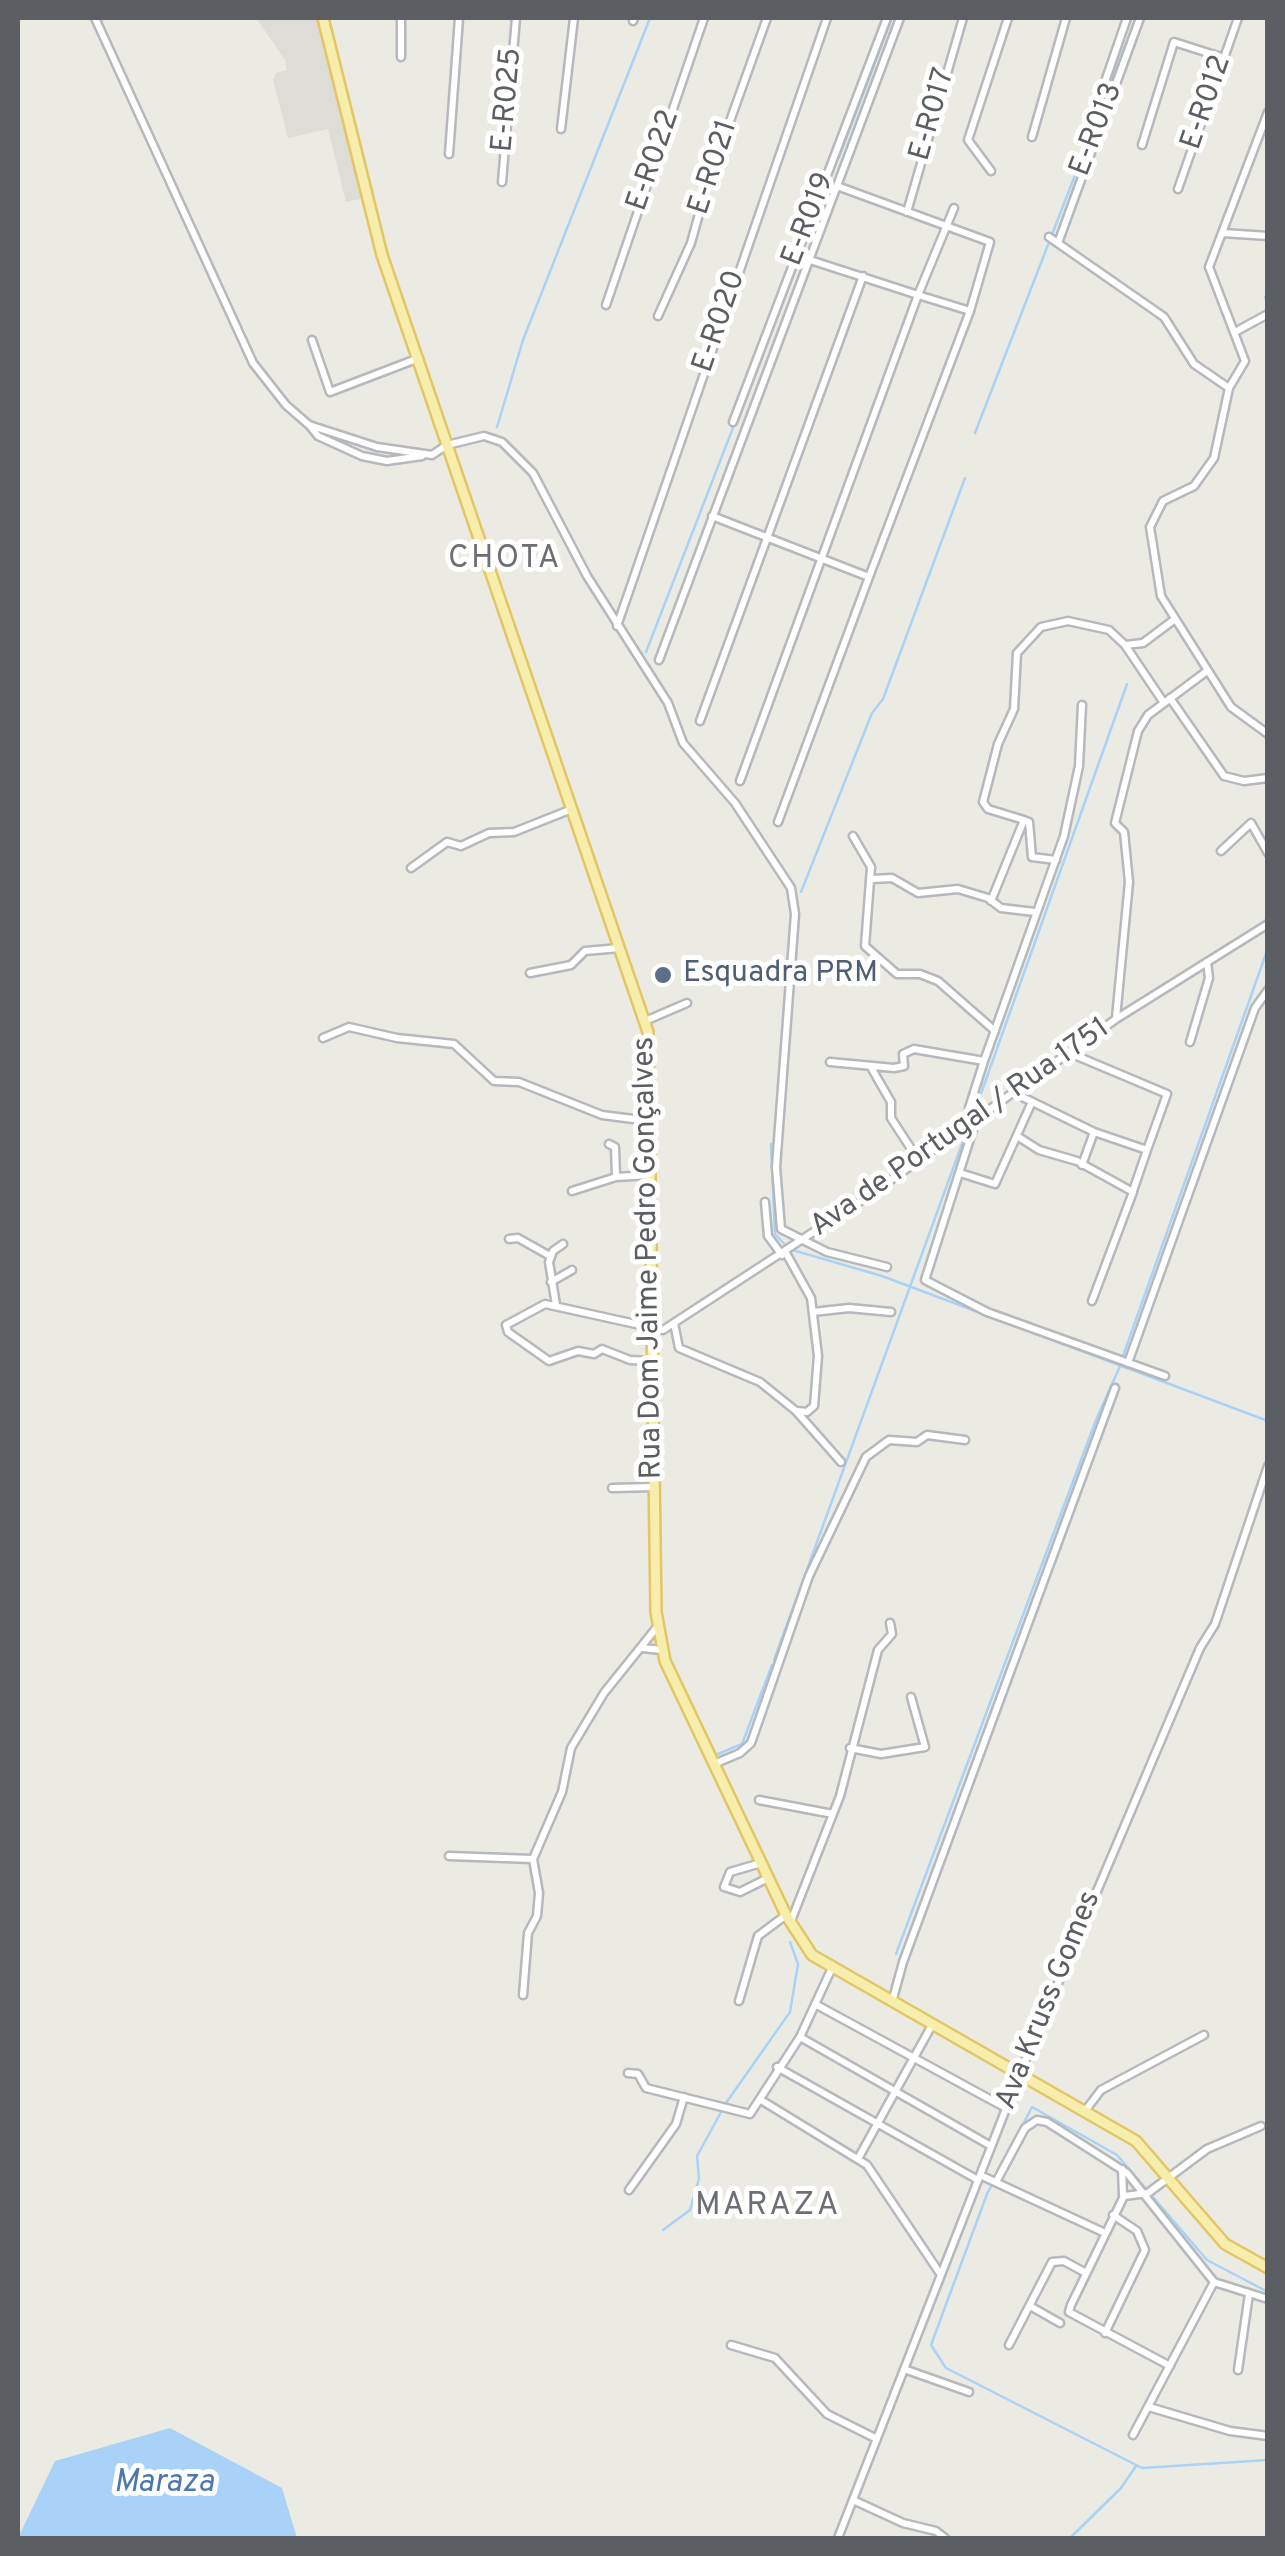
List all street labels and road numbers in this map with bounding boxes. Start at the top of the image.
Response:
street label: E-R025 [487,46,531,154]
street label: E-R012 [1175,51,1241,155]
street label: E-R017 [904,65,964,165]
street label: E-R013 [1064,78,1132,182]
street label: E-R022 [621,106,689,216]
street label: E-R021 [683,116,747,220]
street label: E-R019 [776,168,844,272]
street label: E-R020 [687,266,755,378]
street label: Ava de Portugal / Rua 1751 [804,1012,1118,1246]
street label: Rua Dom Jaime Pedro Gonçalves [628,1036,672,1480]
street label: Ava Kruss Gomes [990,1886,1110,2116]

